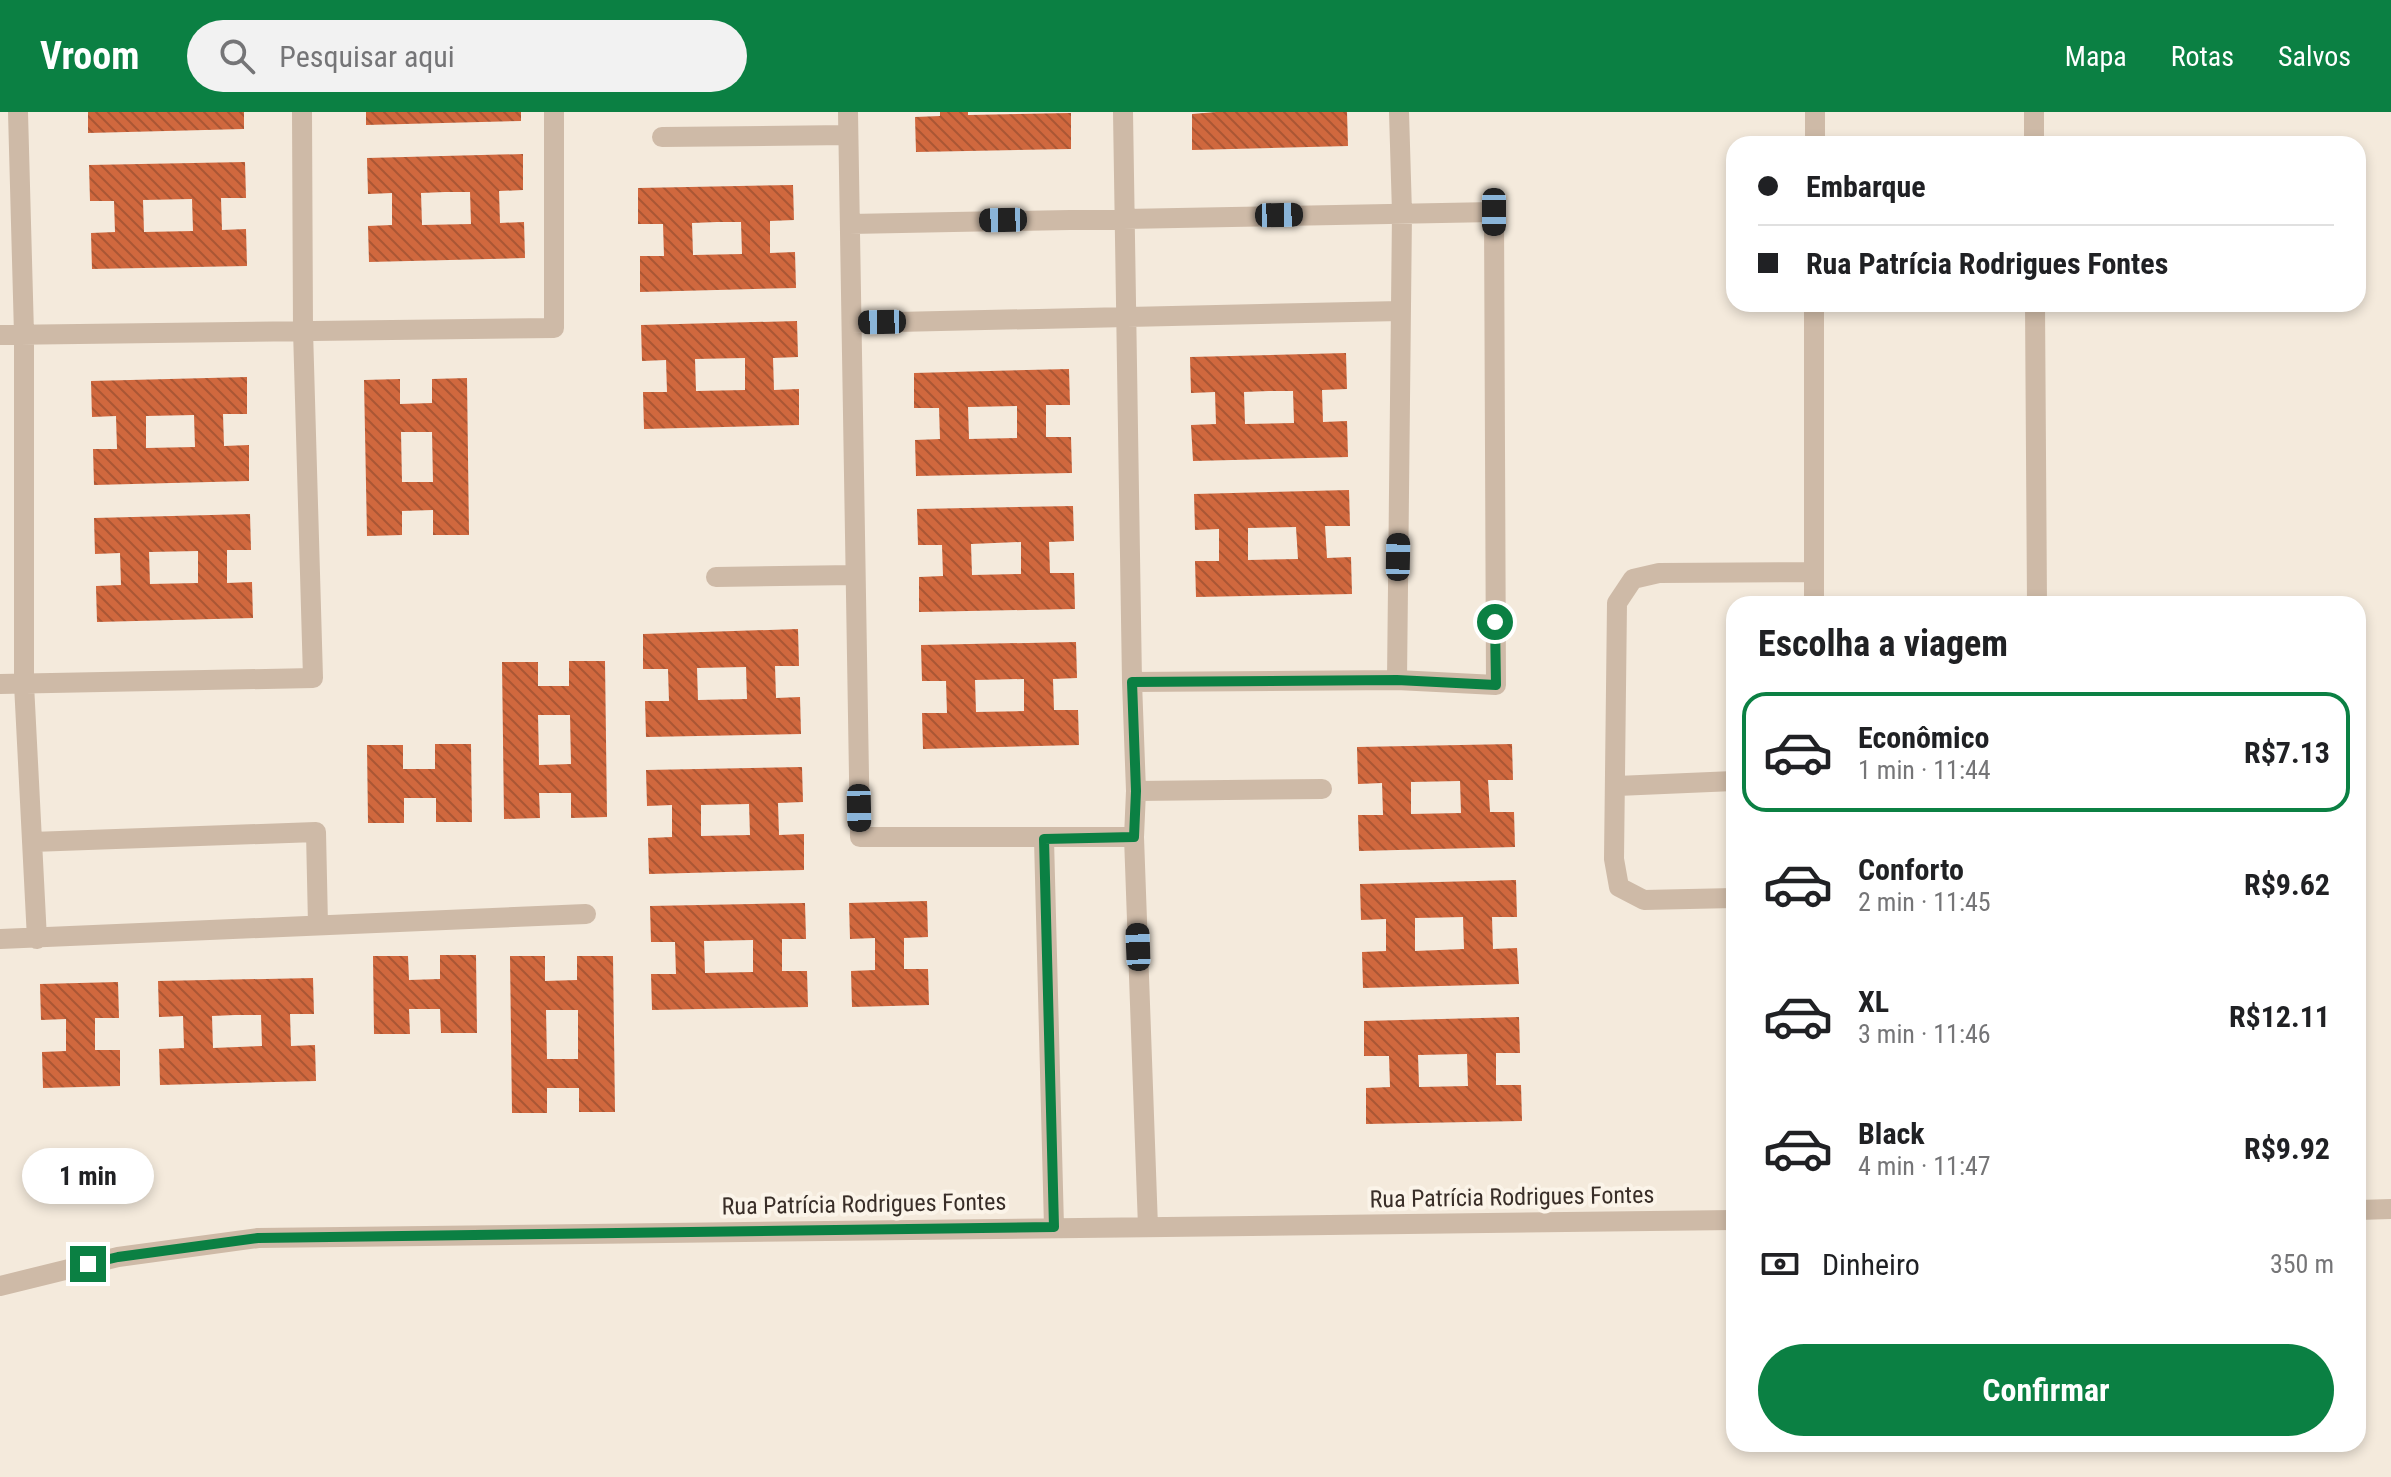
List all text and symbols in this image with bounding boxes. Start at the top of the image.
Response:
search box [187,20,747,92]
text: Vroom [40,34,139,78]
icon: search [215,34,259,78]
text: Pesquisar aqui [279,39,455,74]
text: Mapa [2065,40,2127,73]
text: Rotas [2171,40,2234,73]
text: Salvos [2278,40,2351,73]
text: Embarque [1806,169,1926,204]
car [1482,188,1506,236]
car [1255,203,1303,227]
car [979,208,1027,232]
text: Rua Patrícia Rodrigues Fontes [1806,246,2168,281]
car [858,310,906,334]
car [1386,533,1410,581]
route start [1477,604,1513,640]
text: Escolha a viagem [1758,623,2008,665]
icon: car [1762,716,1834,788]
text: Econômico [1858,720,1989,755]
text: R$7.13 [2244,735,2330,770]
text: 1 min · 11:44 [1858,755,1991,785]
car [847,784,871,832]
icon: car [1762,848,1834,920]
text: Conforto [1858,852,1964,887]
text: R$9.62 [2244,867,2330,902]
text: 2 min · 11:45 [1858,887,1991,917]
car [1125,923,1151,971]
icon: car [1762,980,1834,1052]
text: XL [1858,984,1889,1019]
text: R$12.11 [2229,999,2330,1034]
text: 3 min · 11:46 [1858,1019,1991,1049]
icon: car [1762,1112,1834,1184]
text: Black [1858,1116,1925,1151]
text: R$9.92 [2244,1131,2330,1166]
callout: 1 min [22,1148,154,1204]
text: 4 min · 11:47 [1858,1151,1991,1181]
text: 1 min [59,1161,117,1191]
street label: Rua Patrícia Rodrigues Fontes [1369,1181,1655,1213]
street label: Rua Patrícia Rodrigues Fontes [721,1188,1007,1220]
icon: cash [1758,1242,1802,1286]
route end [70,1246,106,1282]
text: Dinheiro [1822,1247,1920,1282]
text: 350 m [2270,1249,2334,1279]
button: Confirmar [1758,1344,2334,1436]

